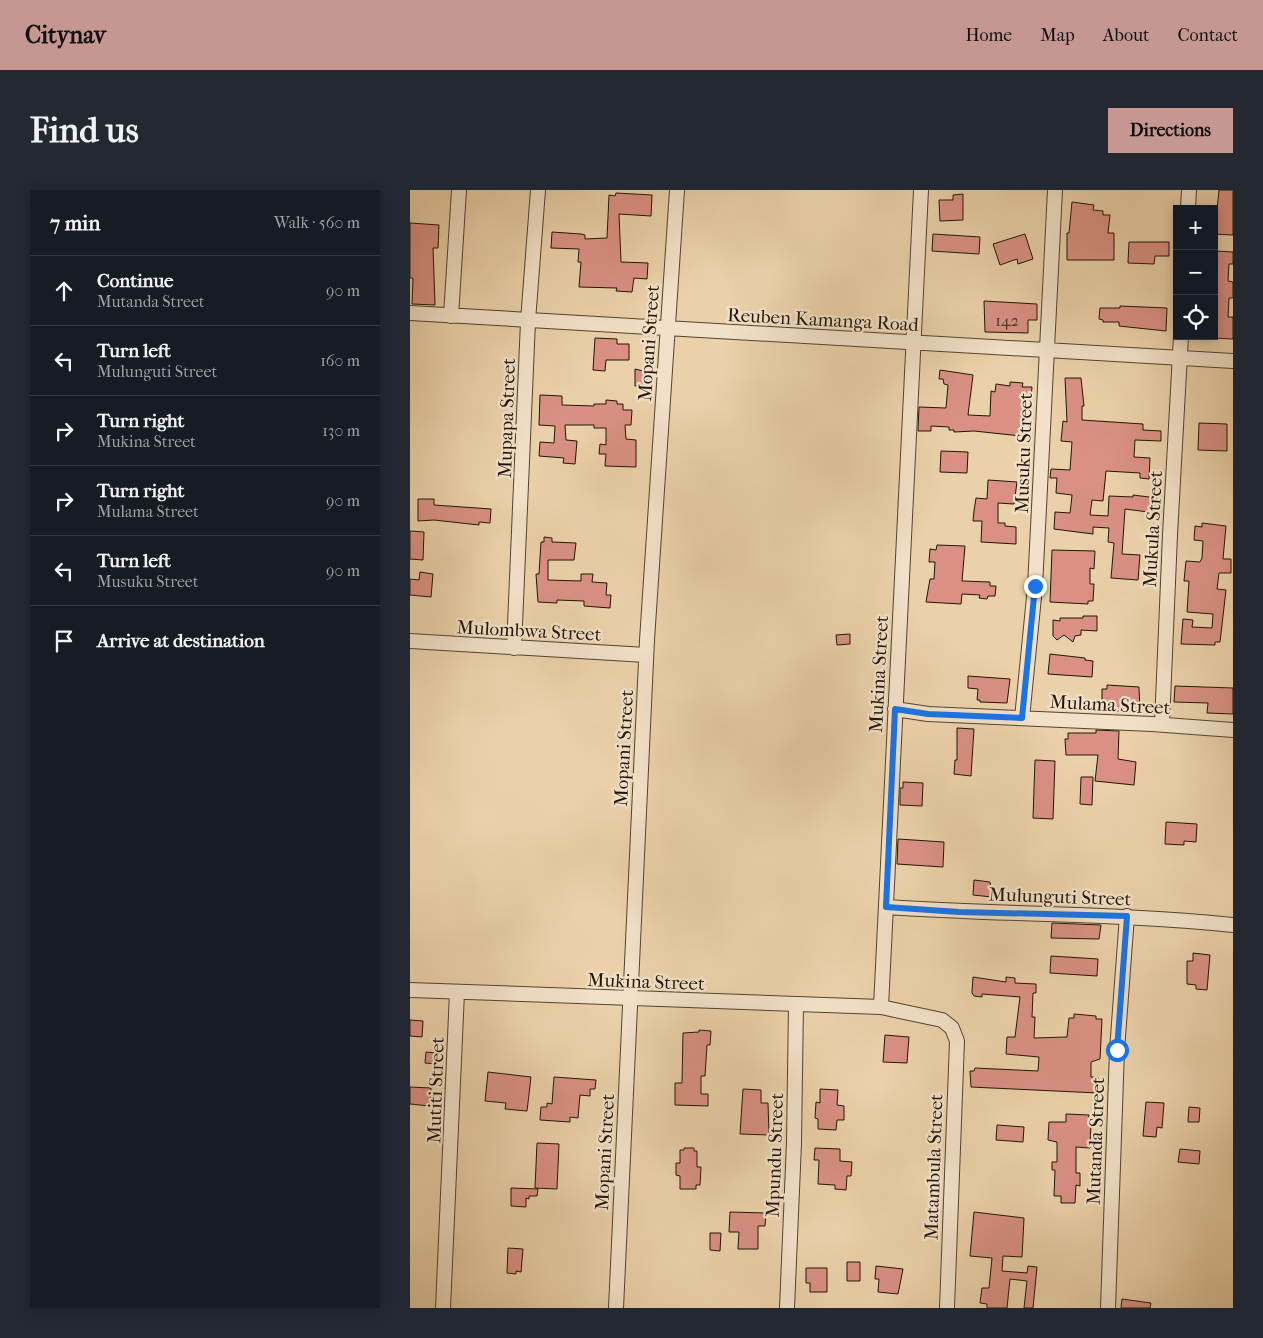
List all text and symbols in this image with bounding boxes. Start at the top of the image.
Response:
text: Citynav [25,21,106,49]
text: Home [965,25,1012,46]
text: Map [1040,25,1075,46]
text: About [1103,25,1149,46]
text: Contact [1177,25,1238,46]
button: Directions [1108,108,1233,153]
text: Find us [30,110,139,151]
map controls [1173,205,1218,340]
button: + [1173,205,1218,250]
text: 7 min [50,211,101,235]
text: Walk · 560 m [274,213,360,232]
button: − [1173,250,1218,295]
text: Continue [97,270,173,292]
icon: ahead [50,277,78,305]
text: 90 m [326,281,360,300]
street label: Mopani Street [634,284,664,402]
text: Mutanda Street [97,292,205,311]
button: locate [1173,295,1218,340]
street label: Reuben Kamanga Road [727,304,920,336]
house number: 142 [995,311,1019,330]
text: Turn left [97,340,171,362]
icon: left [50,347,78,375]
text: 160 m [320,351,360,370]
street label: Mupapa Street [494,357,520,479]
text: Mulunguti Street [97,362,217,381]
street label: Musuku Street [1011,392,1037,514]
text: Turn right [97,410,184,432]
icon: right [50,417,78,445]
text: 130 m [322,421,360,440]
text: Mukina Street [97,432,196,451]
street label: Mukula Street [1139,470,1167,588]
text: Turn right [97,480,184,502]
icon: right [50,487,78,515]
text: 90 m [326,491,360,510]
text: Mulama Street [97,502,199,521]
text: Turn left [97,550,171,572]
icon: left [50,557,78,585]
text: 90 m [326,561,360,580]
text: Musuku Street [97,572,198,591]
route end [1024,575,1047,598]
street label: Mukina Street [865,615,893,733]
street label: Mulombwa Street [456,616,602,646]
icon: arrive [50,627,78,655]
text: Arrive at destination [97,630,265,652]
street label: Mopani Street [610,689,638,807]
street label: Mulama Street [1049,691,1171,719]
street label: Mulunguti Street [988,884,1132,910]
street label: Mukina Street [587,969,705,995]
street label: Mutiti Street [423,1036,449,1144]
route start [1106,1039,1129,1062]
street label: Mutanda Street [1083,1077,1109,1205]
street label: Mpundu Street [762,1092,788,1218]
street label: Mopani Street [591,1093,619,1211]
street label: Matambula Street [920,1093,948,1241]

